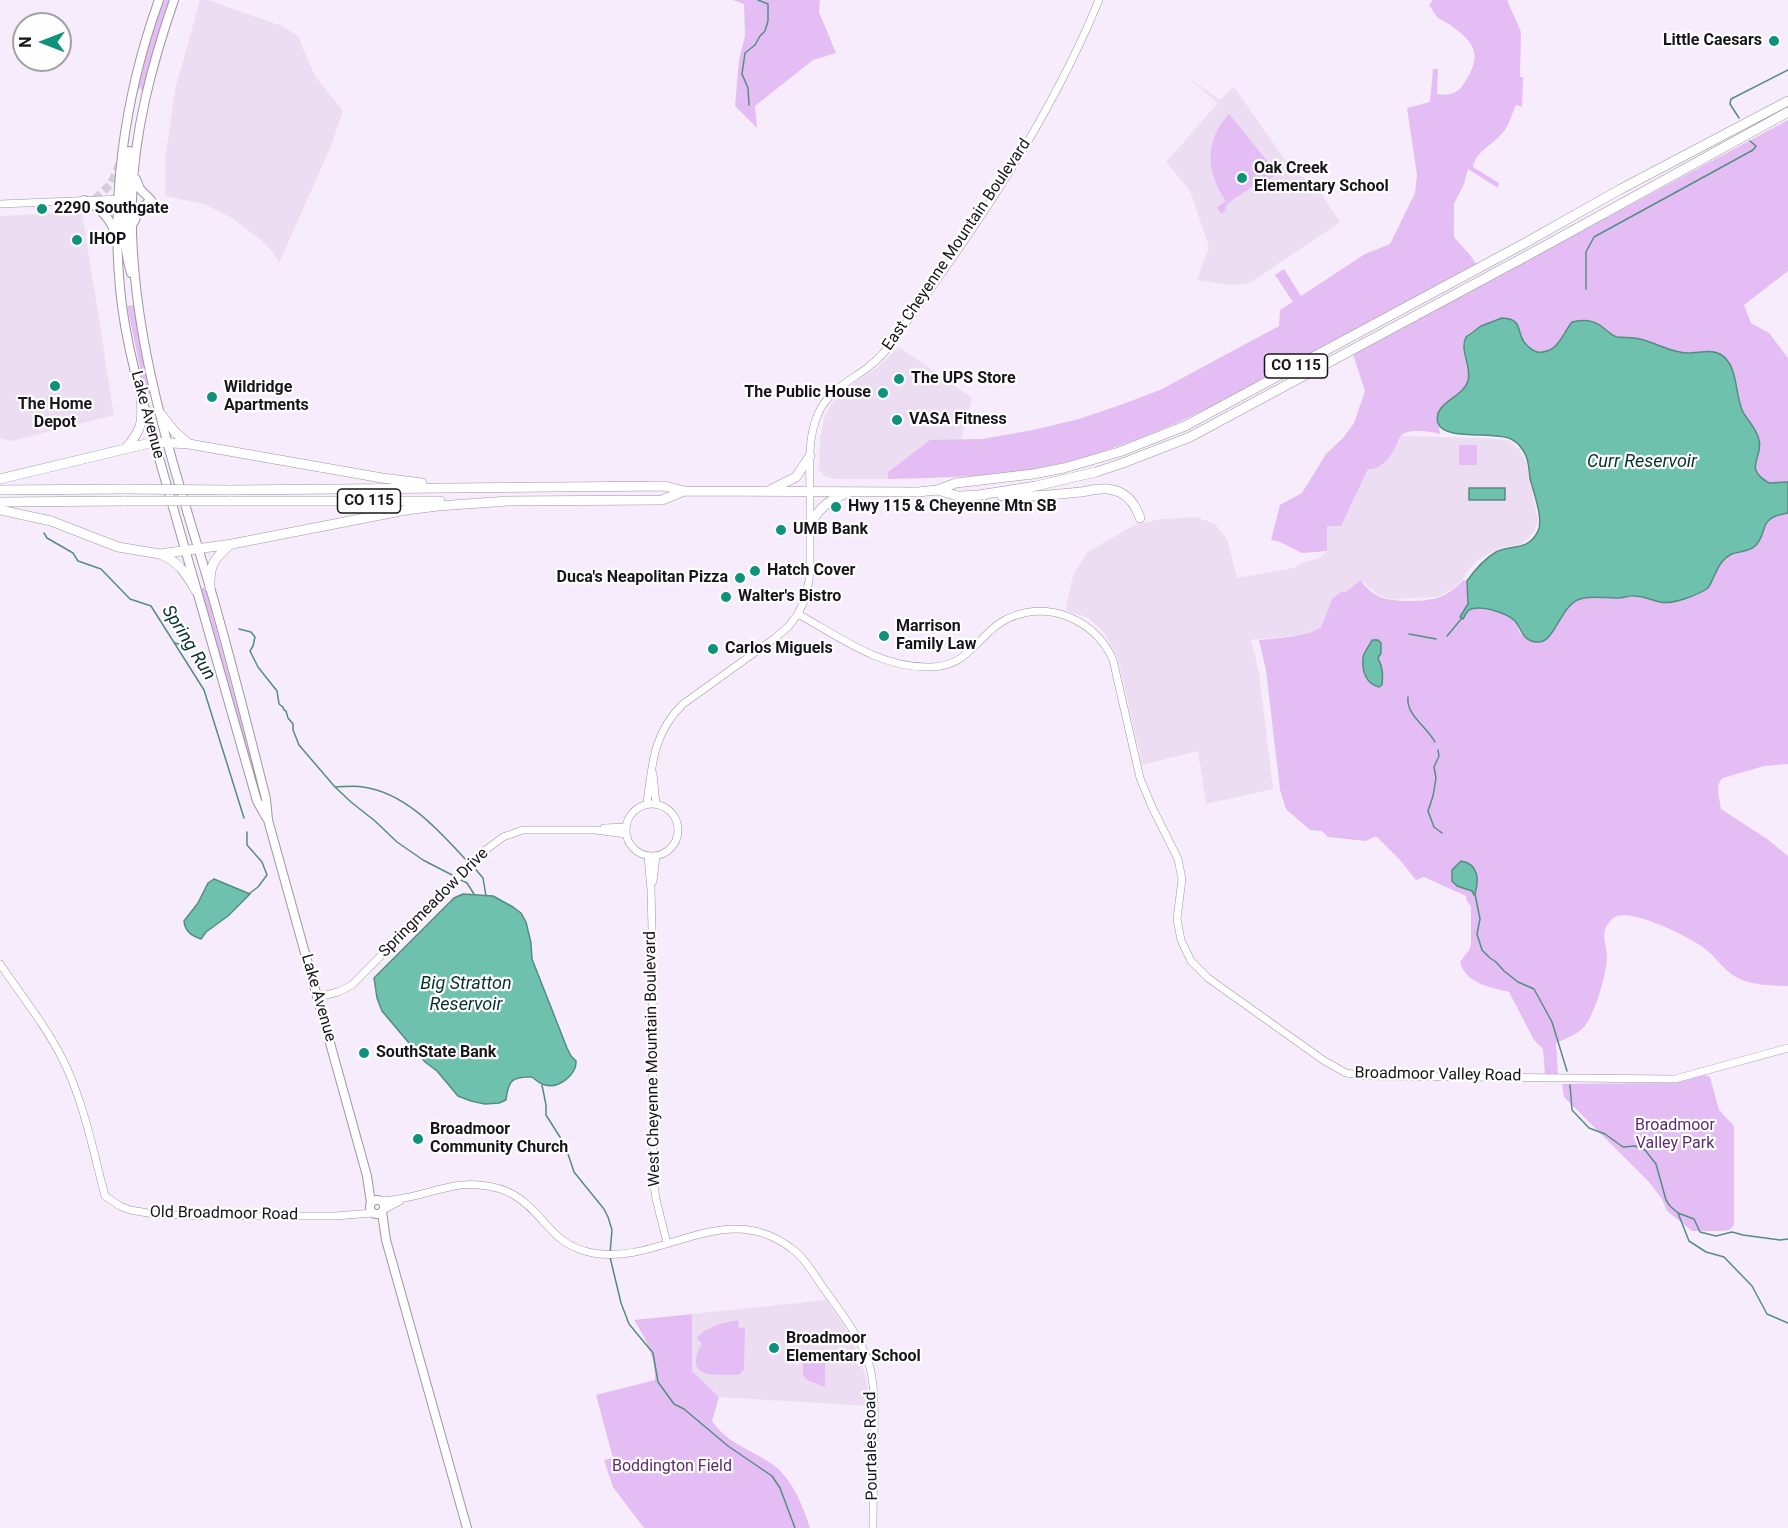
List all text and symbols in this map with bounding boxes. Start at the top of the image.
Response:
north arrow [12,12,72,72]
place label: Little Caesars [1663,31,1762,51]
marker: Little Caesars [1767,34,1781,48]
text: N [16,36,35,48]
street label: East Cheyenne Mountain Boulevard [879,136,1035,354]
place label: Oak Creek Elementary School [1254,159,1389,197]
marker: Oak Creek Elementary School [1235,171,1249,185]
place label: 2290 Southgate [54,199,169,219]
marker: 2290 Southgate [35,202,49,216]
place label: IHOP [89,230,126,250]
marker: IHOP [70,233,84,247]
road number: CO 115 [1264,354,1328,378]
street label: Lake Avenue [126,369,168,461]
place label: The UPS Store [911,369,1016,389]
marker: The UPS Store [892,372,906,386]
place label: Wildridge Apartments [224,378,309,416]
marker: The Home Depot [48,379,62,393]
place label: The Public House [744,383,871,403]
marker: The Public House [876,386,890,400]
marker: Wildridge Apartments [205,390,219,404]
place label: The Home Depot [18,395,92,433]
place label: VASA Fitness [909,410,1007,430]
marker: VASA Fitness [890,413,904,427]
water label: Curr Reservoir [1587,451,1697,473]
road number: CO 115 [338,489,400,513]
place label: Hwy 115 & Cheyenne Mtn SB [848,497,1057,517]
marker: Hwy 115 & Cheyenne Mtn SB [829,500,843,514]
place label: UMB Bank [793,520,868,540]
marker: UMB Bank [774,523,788,537]
place label: Hatch Cover [767,561,855,581]
marker: Hatch Cover [748,564,762,578]
place label: Duca's Neapolitan Pizza [557,568,728,588]
marker: Duca's Neapolitan Pizza [733,571,747,585]
place label: Walter's Bistro [738,587,841,607]
marker: Walter's Bistro [719,590,733,604]
water label: Spring Run [157,602,219,684]
place label: Marrison Family Law [896,617,976,655]
marker: Marrison Family Law [877,629,891,643]
place label: Carlos Miguels [725,639,833,659]
marker: Carlos Miguels [706,642,720,656]
street label: Springmeadow Drive [375,844,493,962]
street label: West Cheyenne Mountain Boulevard [641,931,665,1187]
street label: Lake Avenue [296,952,340,1044]
water label: Big Stratton Reservoir [420,973,512,1016]
place label: SouthState Bank [376,1043,496,1063]
marker: SouthState Bank [357,1046,371,1060]
street label: Broadmoor Valley Road [1354,1064,1522,1086]
park label: Broadmoor Valley Park [1635,1116,1715,1154]
place label: Broadmoor Community Church [430,1120,568,1158]
marker: Broadmoor Community Church [411,1132,425,1146]
street label: Old Broadmoor Road [150,1203,298,1225]
place label: Broadmoor Elementary School [786,1329,921,1367]
marker: Broadmoor Elementary School [767,1341,781,1355]
street label: Pourtales Road [861,1391,883,1501]
park label: Boddington Field [612,1457,732,1477]

